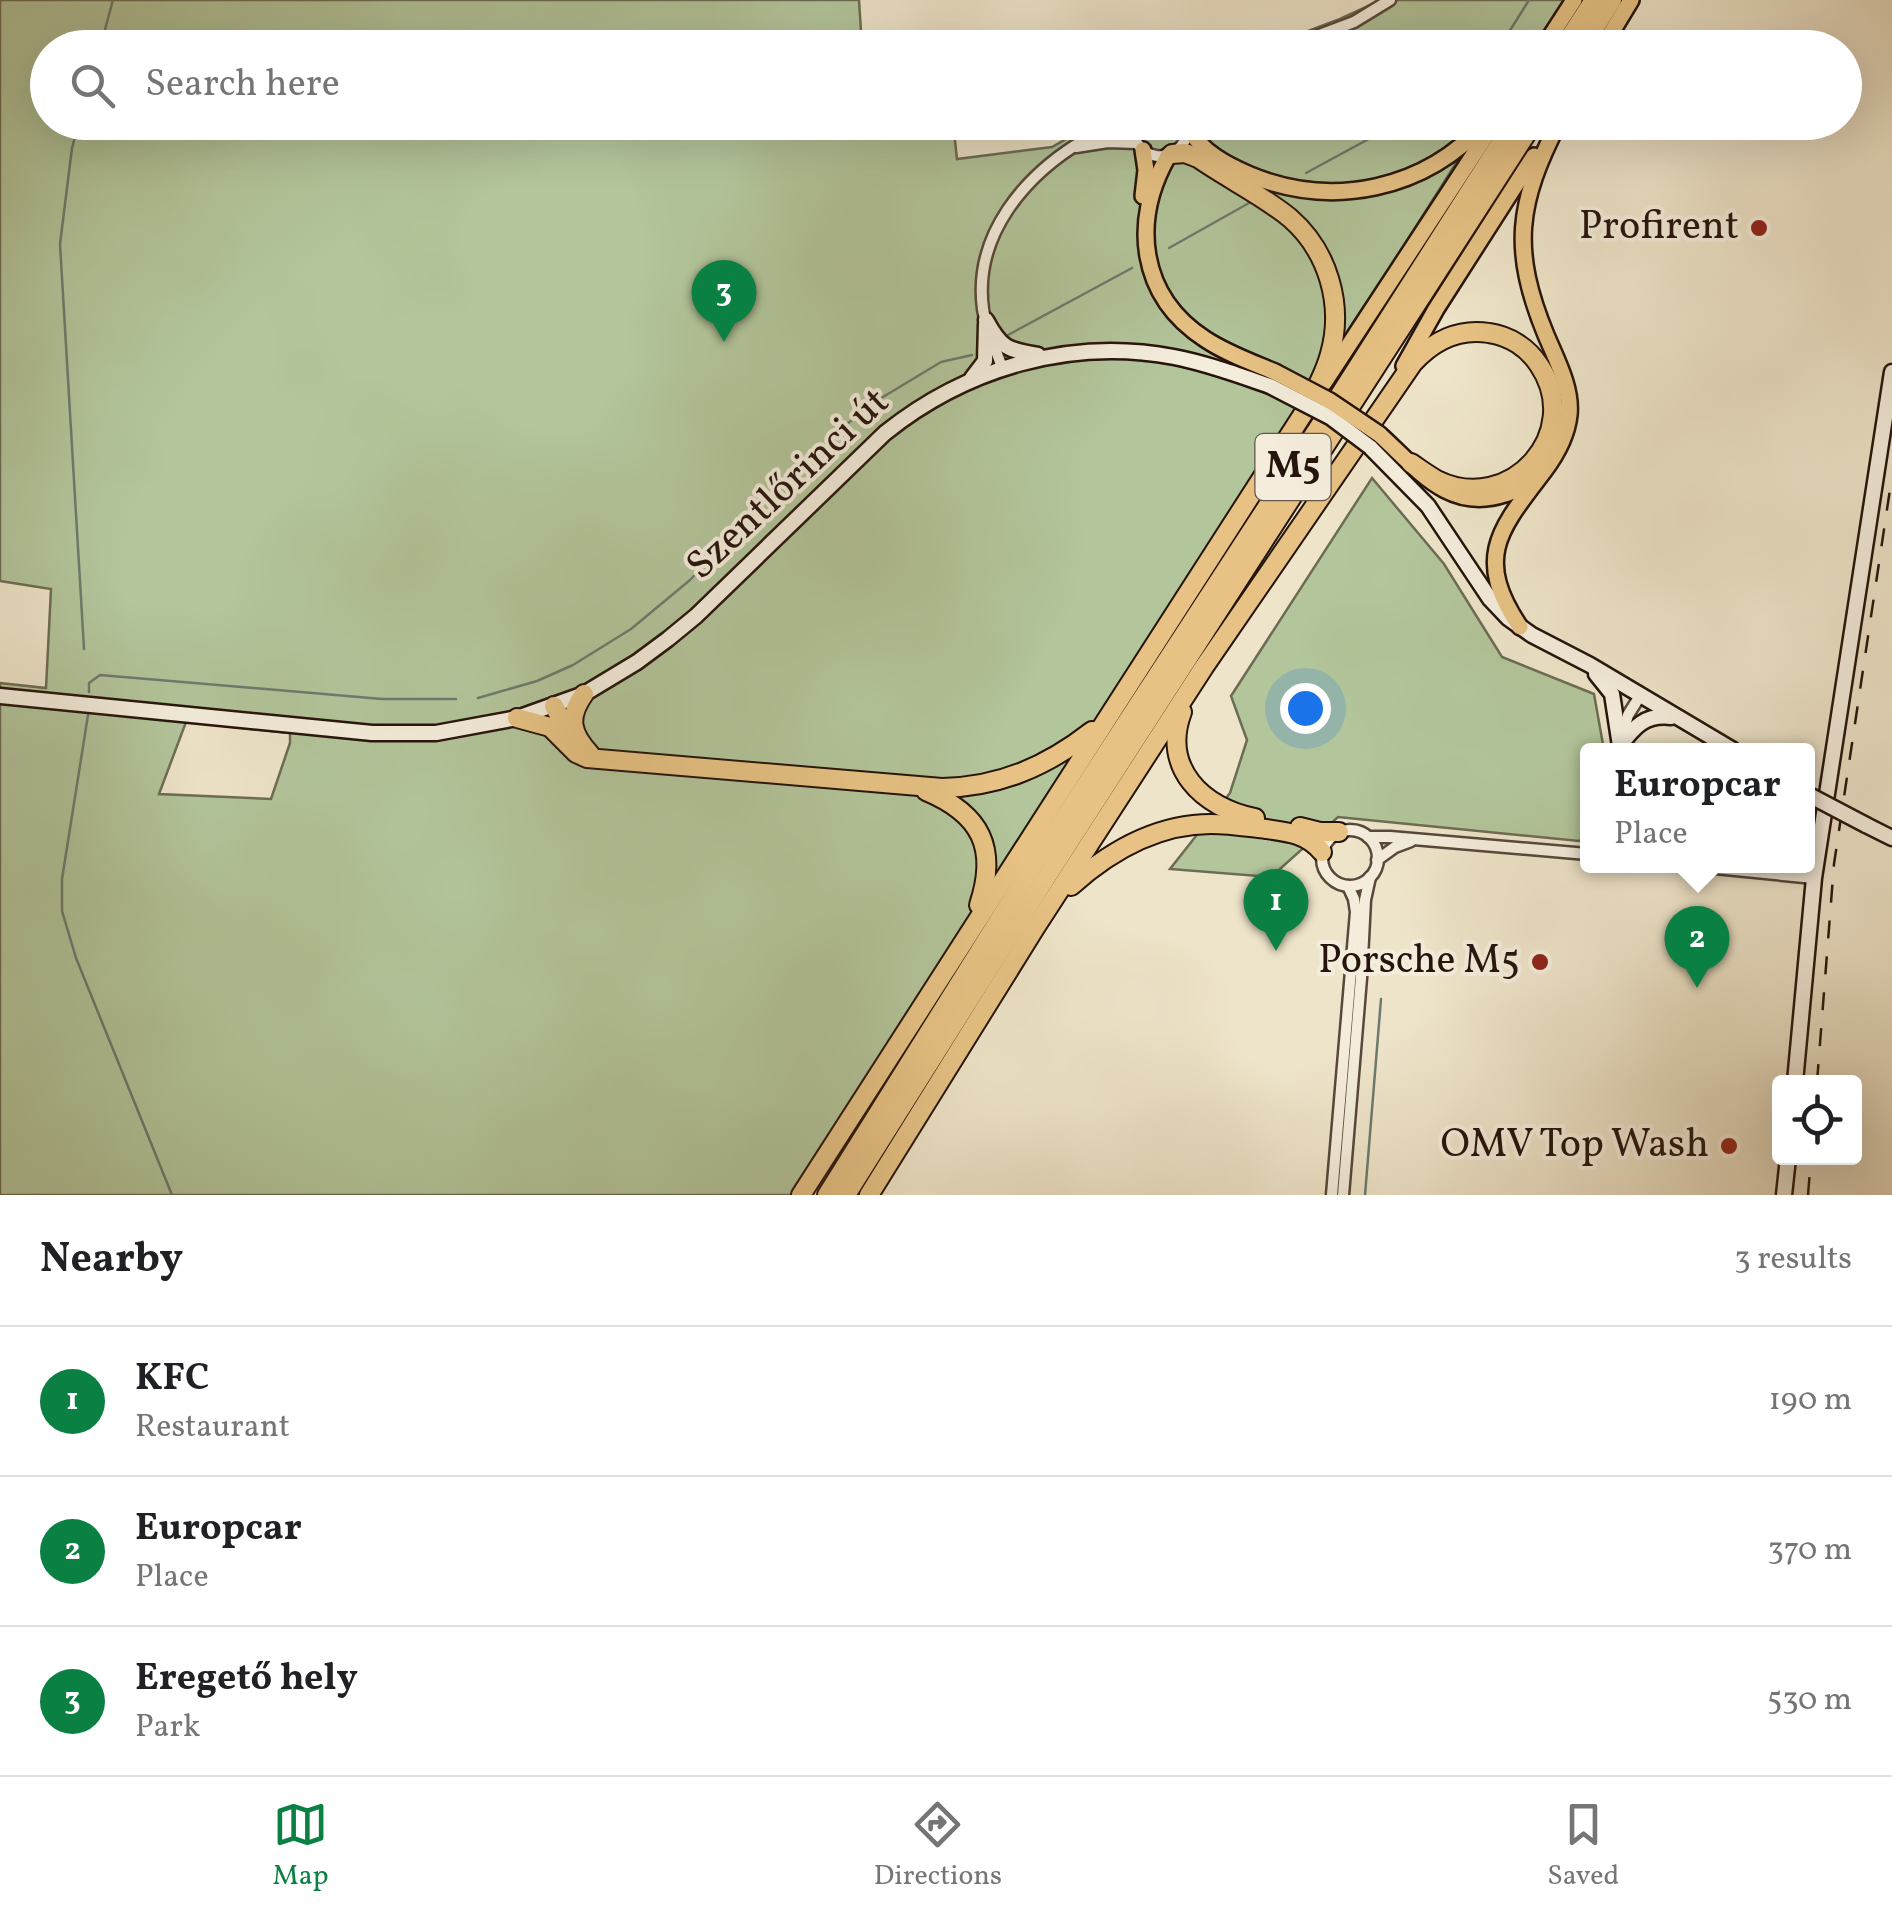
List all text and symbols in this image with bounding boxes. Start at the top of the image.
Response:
search box [30,30,1862,140]
icon: search [65,58,120,113]
text: Search here [145,59,340,112]
place label: Profirent [1579,200,1739,256]
marker: Profirent [1748,217,1770,239]
pin: 3 [692,260,756,342]
street label: Szentlőrinci út [675,376,903,594]
road number: M5 [1256,434,1330,500]
your location [1280,683,1331,734]
popup [1580,743,1815,873]
text: Europcar [1614,760,1781,813]
text: Place [1614,813,1688,857]
pin: 1 [1244,868,1308,951]
pin: 2 [1664,906,1730,988]
place label: Porsche M5 [1318,934,1520,990]
marker: Porsche M5 [1529,951,1551,973]
map controls [1772,1075,1862,1165]
button: locate [1772,1075,1862,1165]
place label: OMV Top Wash [1440,1118,1709,1174]
marker: OMV Top Wash [1718,1135,1740,1157]
text: Nearby [40,1231,183,1290]
text: 3 results [1734,1238,1852,1282]
text: KFC [135,1353,209,1406]
text: 1 [66,1379,79,1423]
text: 190 m [1768,1379,1852,1423]
text: Restaurant [135,1406,290,1450]
text: Europcar [135,1503,302,1556]
text: 2 [64,1529,81,1573]
text: 370 m [1767,1529,1852,1573]
text: Place [135,1556,209,1600]
text: Eregető hely [135,1653,358,1706]
text: 3 [64,1679,81,1723]
text: 530 m [1767,1679,1852,1723]
text: Park [135,1706,200,1750]
tab: Map [273,1797,329,1896]
tab: Directions [874,1797,1002,1896]
tab: Saved [1547,1797,1619,1896]

